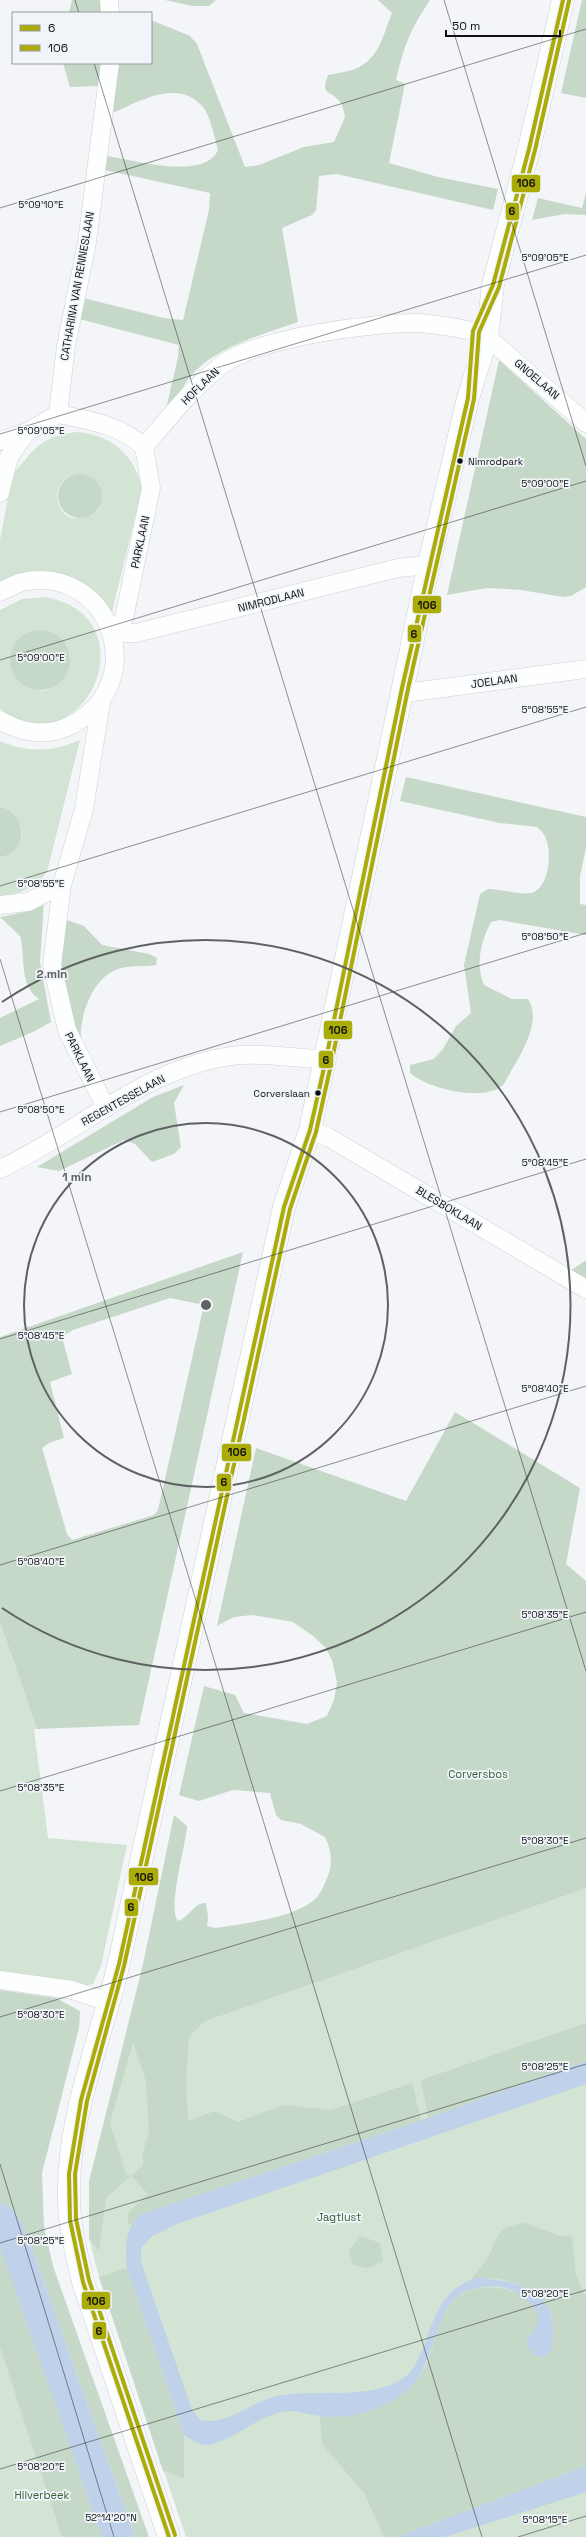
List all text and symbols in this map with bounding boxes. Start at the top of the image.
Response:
legend [12,12,152,64]
scale bar [446,12,560,38]
text: 50 m [452,18,480,34]
text: 6 [48,20,55,36]
text: 106 [48,40,68,56]
line badge: 106 [511,174,541,193]
text: 106 [517,176,536,190]
text: 5°09'10"E [18,198,64,211]
line badge: 6 [505,202,520,221]
text: 6 [509,204,516,218]
street label: CATHARINA VAN RENNESLAAN [57,210,97,362]
text: 5°09'05"E [521,251,569,264]
street label: GNOELAAN [512,356,562,402]
street label: HOFLAAN [178,364,222,408]
text: 5°09'05"E [17,424,65,437]
place label: Nimrodpark [468,455,524,468]
marker: Nimrodpark [455,456,465,466]
text: 5°09'00"E [521,477,569,490]
street label: PARKLAAN [128,514,152,570]
street label: NIMRODLAAN [236,585,306,615]
line badge: 106 [412,595,442,614]
text: 106 [418,598,437,612]
line badge: 6 [407,624,422,643]
text: 6 [411,627,418,641]
text: 5°09'00"E [17,651,65,664]
street label: JOELAAN [470,671,518,691]
text: 5°08'55"E [522,703,569,716]
text: 5°08'55"E [18,877,65,890]
text: 5°08'50"E [521,930,569,943]
text: 2 min [36,966,68,982]
line badge: 106 [323,1020,353,1040]
text: 106 [329,1023,348,1037]
street label: PARKLAAN [62,1030,98,1084]
line badge: 6 [318,1050,334,1069]
text: 6 [323,1053,330,1067]
street label: REGENTESSELAAN [79,1071,167,1129]
place label: Corverslaan [254,1087,310,1100]
marker: Corverslaan [313,1088,323,1098]
text: 5°08'50"E [17,1103,65,1116]
text: 5°08'45"E [522,1156,569,1169]
text: 1 min [62,1169,92,1185]
street label: BLESBOKLAAN [413,1183,485,1233]
centre of rings [199,1298,213,1312]
text: 5°08'45"E [18,1329,65,1342]
text: 5°08'40"E [521,1382,569,1395]
line badge: 106 [221,1443,252,1462]
text: 106 [228,1445,247,1459]
line badge: 6 [216,1473,232,1492]
text: 6 [221,1475,228,1489]
text: 5°08'40"E [17,1555,65,1568]
text: 5°08'35"E [522,1608,569,1621]
park label: Corversbos [448,1767,508,1781]
text: 5°08'35"E [18,1781,65,1794]
text: 5°08'30"E [521,1834,569,1847]
line badge: 106 [128,1867,159,1886]
text: 106 [135,1870,154,1884]
line badge: 6 [124,1898,139,1917]
text: 6 [128,1900,135,1914]
text: 5°08'30"E [17,2008,65,2021]
text: 5°08'25"E [522,2060,569,2073]
park label: Jagtlust [317,2210,361,2224]
text: 5°08'25"E [18,2234,65,2247]
text: 5°08'20"E [521,2287,569,2300]
line badge: 106 [81,2291,111,2310]
text: 106 [87,2294,106,2308]
line badge: 6 [92,2321,107,2340]
text: 6 [96,2324,103,2338]
text: 5°08'20"E [17,2460,65,2473]
park label: Hilverbeek [15,2488,70,2502]
text: 52°14'20"N [85,2511,137,2524]
text: 5°08'15"E [523,2513,568,2526]

